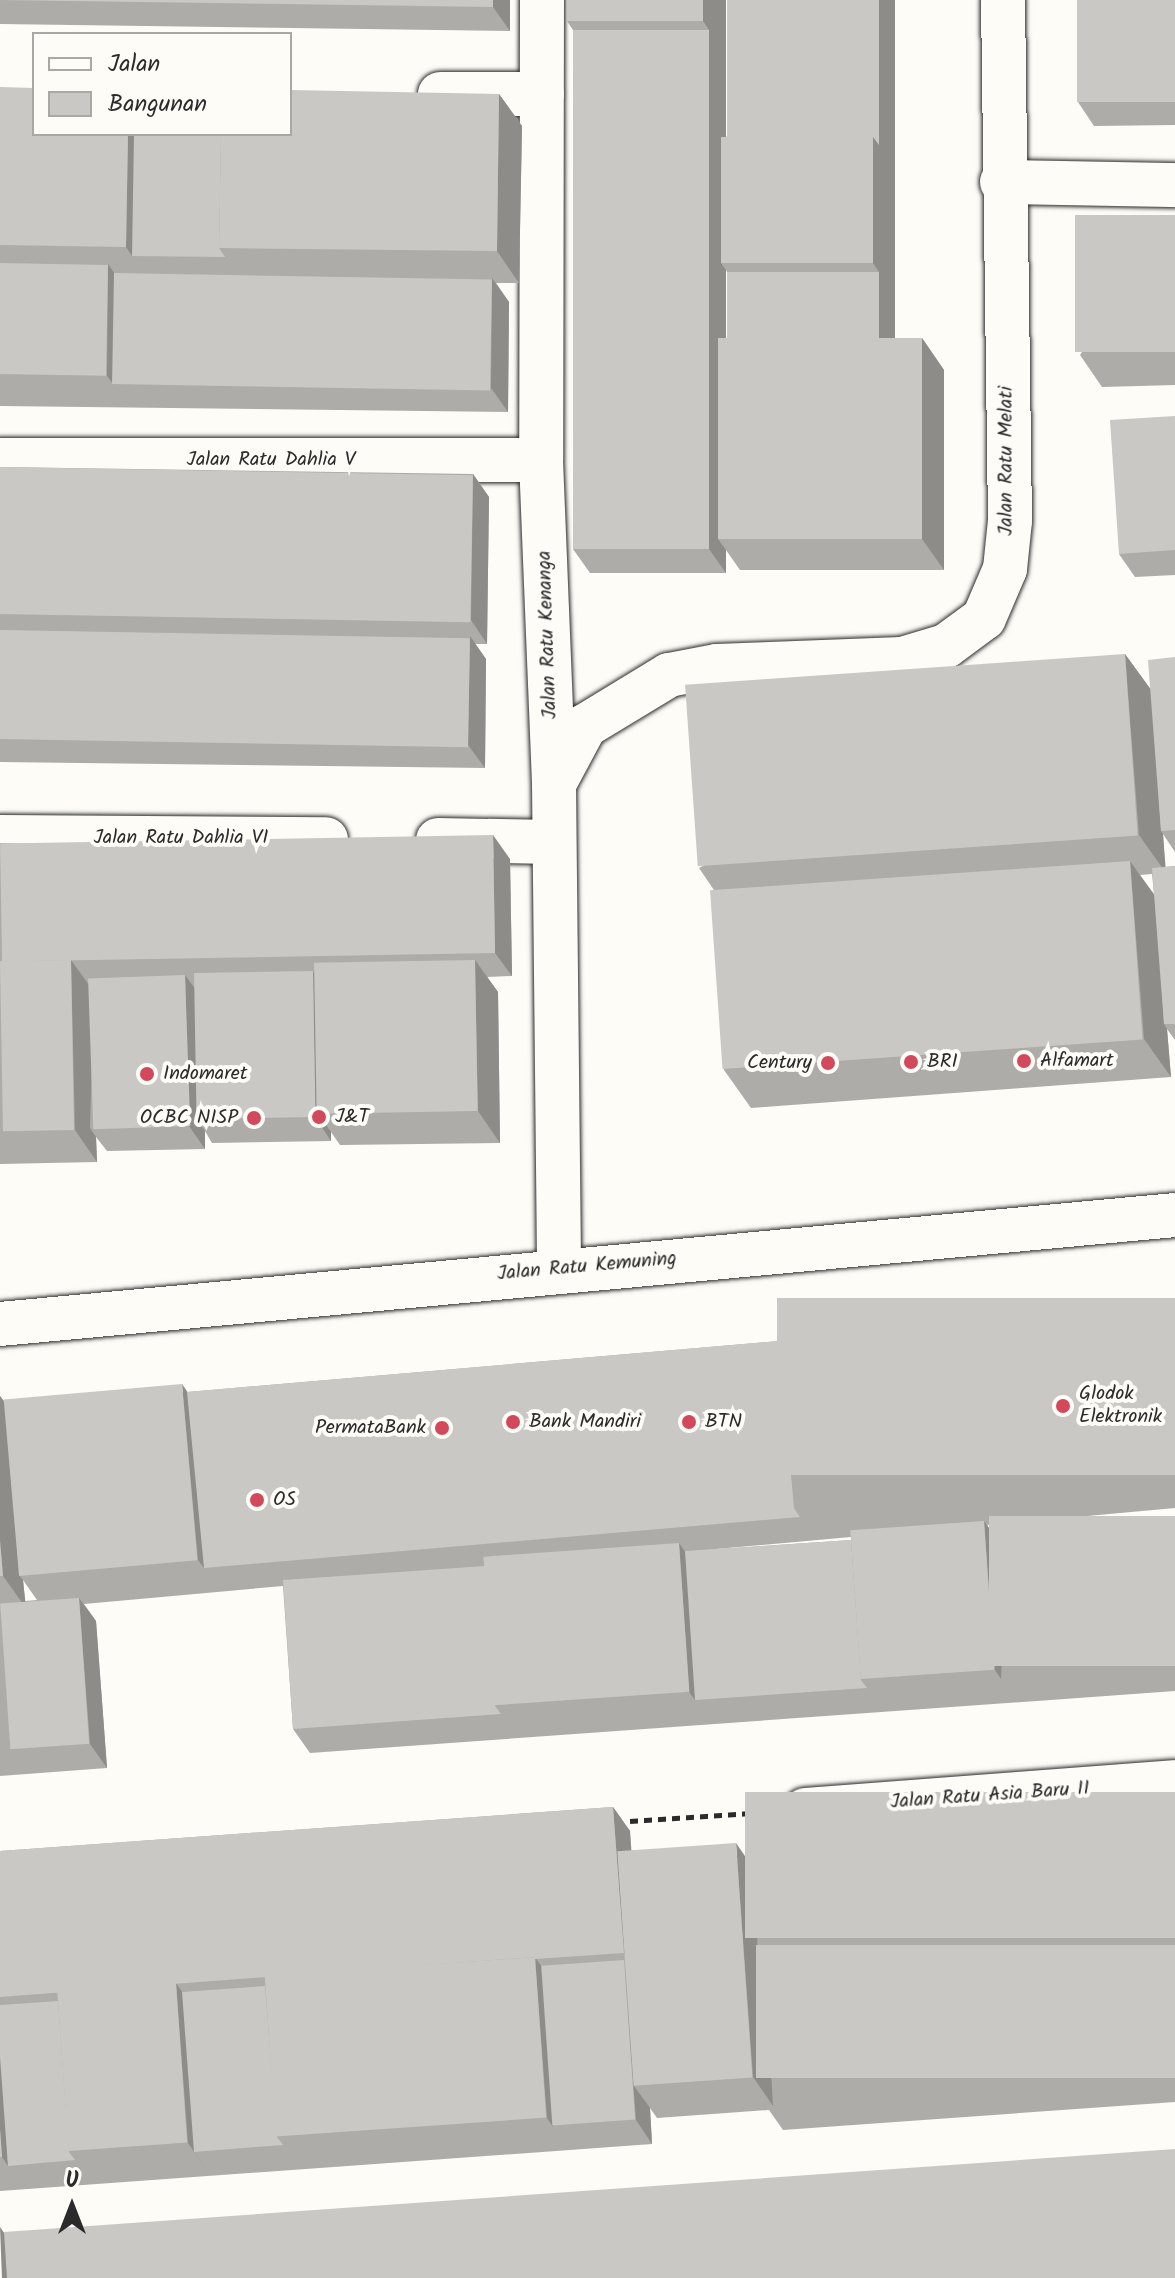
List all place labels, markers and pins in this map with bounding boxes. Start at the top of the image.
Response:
place label: Alfamart [1040,1049,1114,1073]
place label: BRI [927,1050,958,1074]
place label: Century [747,1051,812,1075]
marker: Alfamart [1015,1052,1033,1070]
marker: BRI [902,1053,920,1071]
marker: Century [819,1054,837,1072]
place label: Indomaret [163,1062,248,1086]
marker: Indomaret [138,1065,156,1083]
place label: J&T [335,1105,369,1129]
place label: OCBC NISP [140,1106,238,1130]
marker: J&T [310,1108,328,1126]
marker: OCBC NISP [245,1109,263,1127]
place label: Glodok Elektronik [1079,1382,1162,1429]
marker: Glodok Elektronik [1054,1397,1072,1415]
place label: Bank Mandiri [529,1410,641,1434]
place label: BTN [705,1410,742,1434]
marker: Bank Mandiri [504,1413,522,1431]
marker: BTN [680,1413,698,1431]
place label: PermataBank [315,1416,426,1440]
marker: PermataBank [433,1419,451,1437]
place label: OS [273,1488,296,1512]
marker: OS [248,1491,266,1509]

